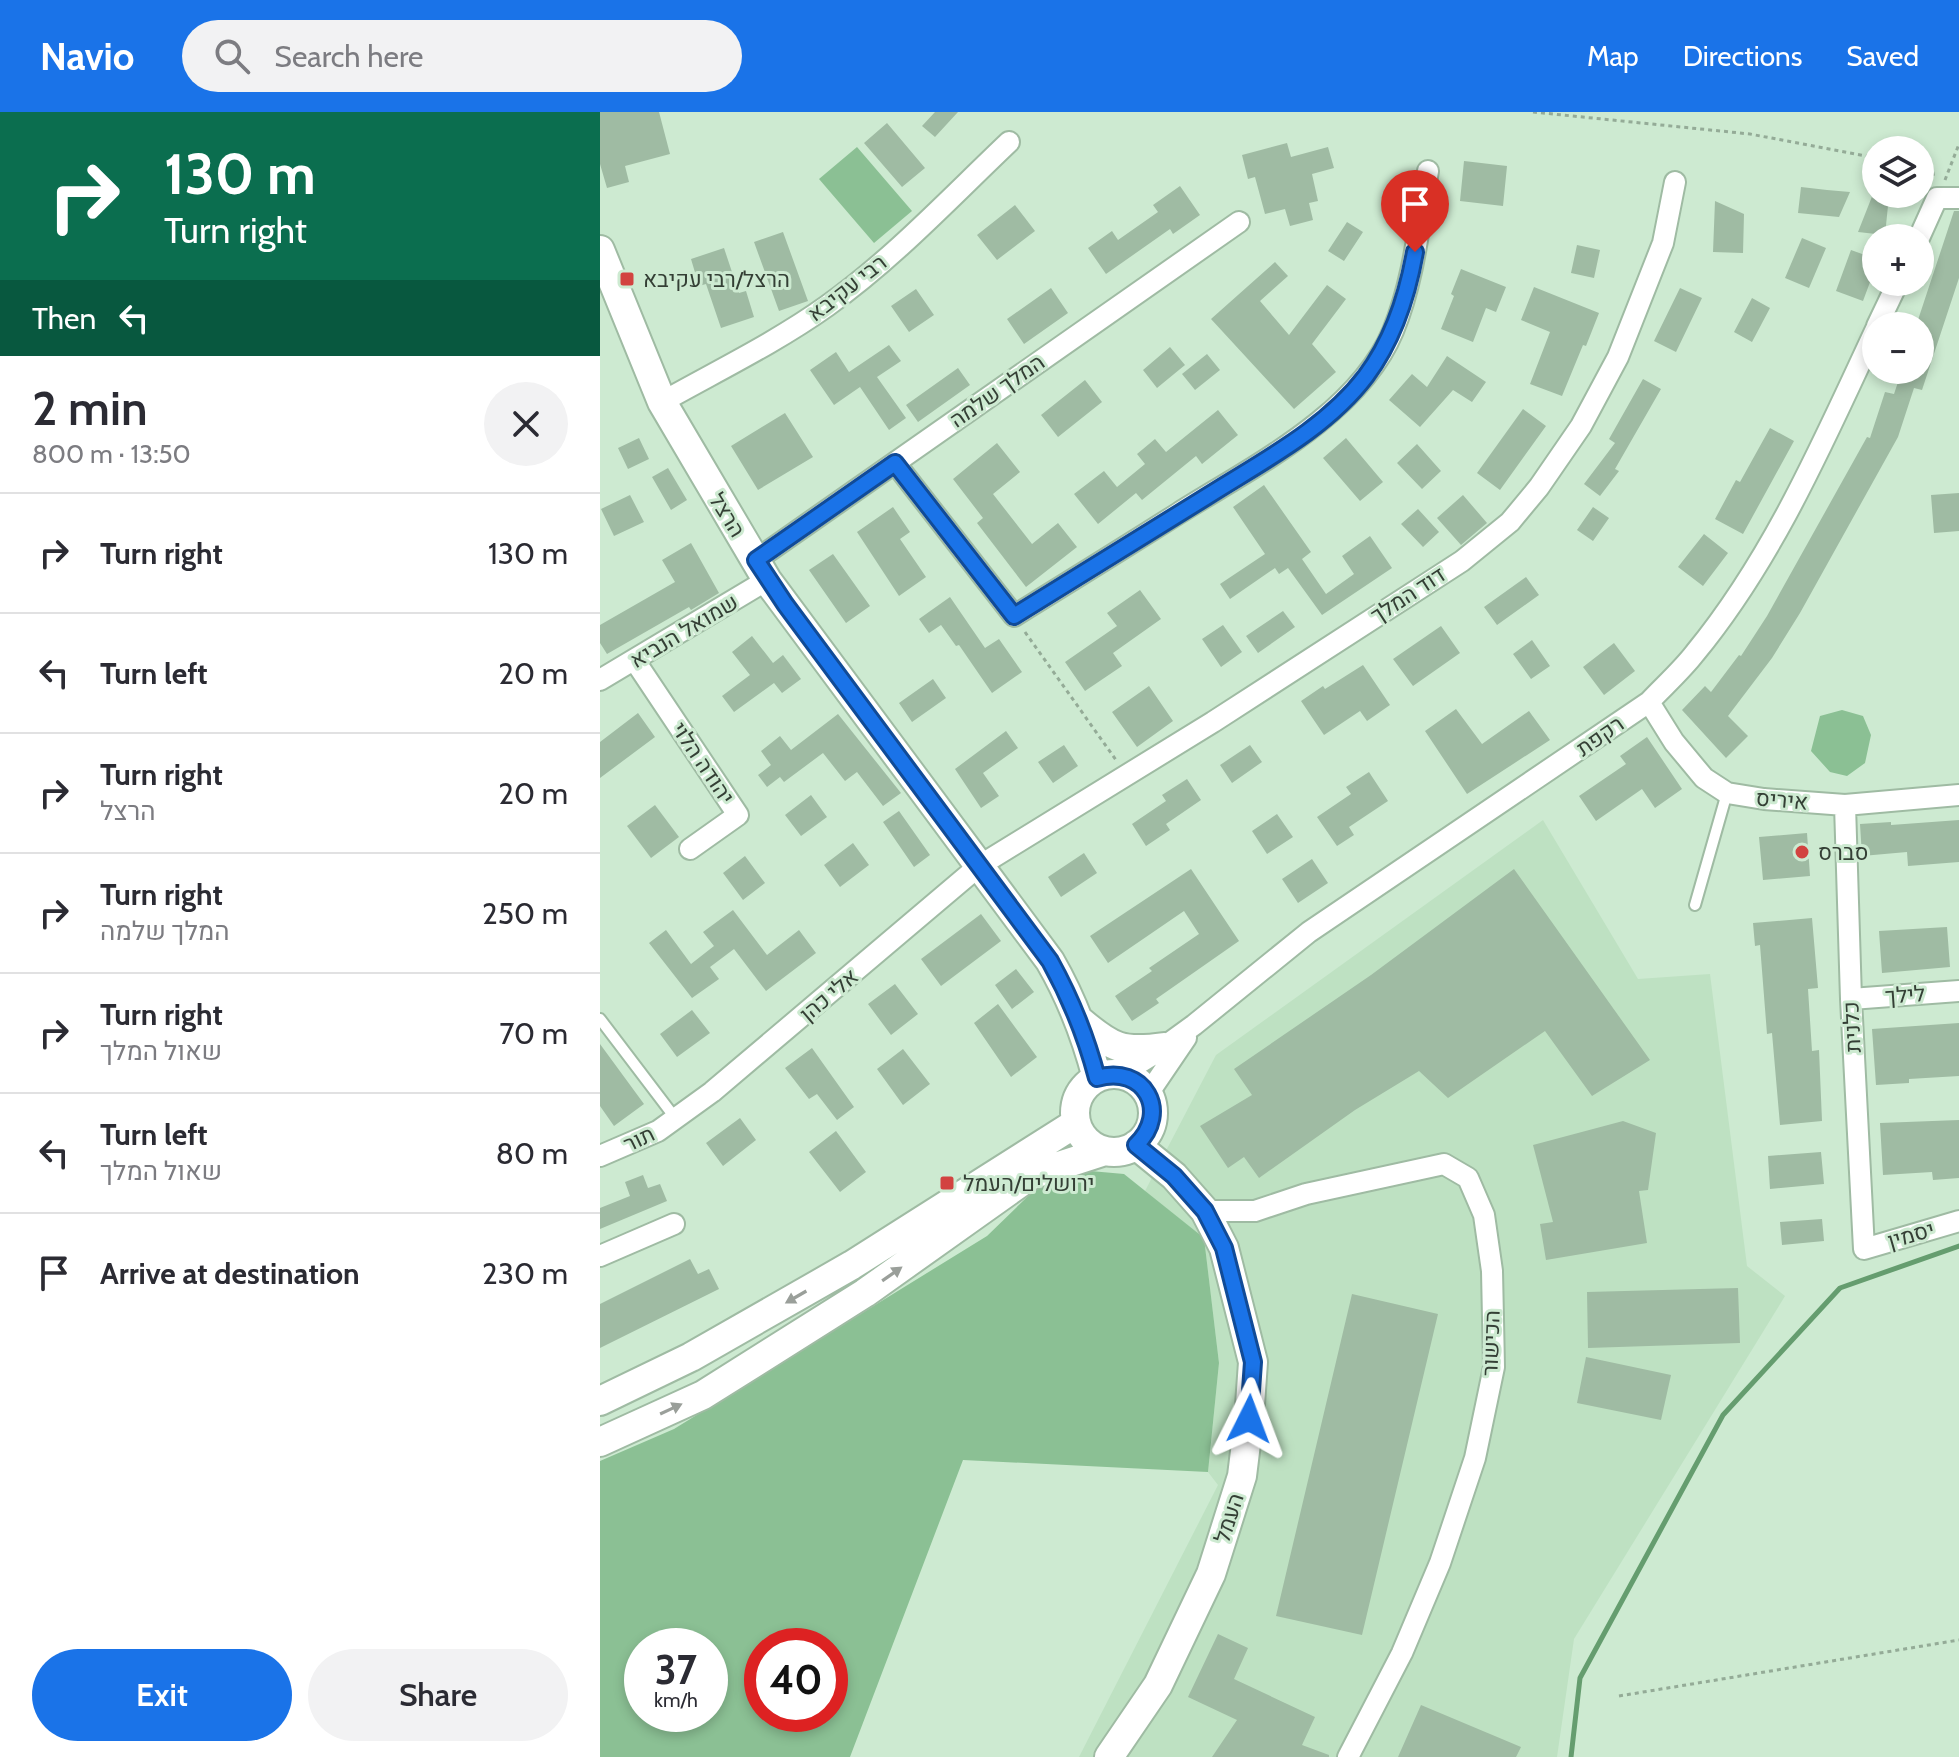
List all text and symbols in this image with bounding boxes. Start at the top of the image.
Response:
search box [182,20,742,92]
text: Navio [40,33,134,80]
icon: search [210,34,254,78]
text: Search here [274,38,423,75]
text: Map [1587,39,1639,73]
text: Directions [1683,39,1802,73]
text: Saved [1846,39,1919,73]
map controls [1862,136,1934,384]
button: layers [1862,136,1934,208]
text: 130 m [164,140,316,208]
icon: right [32,144,136,248]
pin [1381,170,1449,252]
icon: arrive [1393,182,1437,226]
text: Turn right [164,208,307,252]
button: + [1862,224,1934,296]
street label: רבי עקיבא [802,249,892,327]
place label: הרצל/רבי עקיבא [643,266,790,293]
marker: הרצל/רבי עקיבא [618,270,636,288]
icon: left [112,296,156,340]
text: Then [32,300,96,337]
button: − [1862,312,1934,384]
street label: המלך שלמה [944,348,1050,434]
text: 2 min [32,379,148,437]
button: close [484,382,568,466]
text: 800 m · 13:50 [32,438,191,470]
street label: הרצל [703,488,751,542]
icon: right [32,531,76,575]
text: Turn right [100,535,223,572]
text: 130 m [488,535,568,572]
street label: דוד המלך [1366,561,1450,629]
street label: שמואל הנביא [625,588,743,674]
icon: left [32,651,76,695]
text: Turn left [100,655,208,692]
text: 20 m [498,655,568,692]
street label: רקפת [1571,710,1629,762]
street label: יהודה הלוי [666,717,740,809]
text: Turn right [100,756,223,793]
icon: right [32,771,76,815]
text: 20 m [498,775,568,812]
street label: איריס [1755,784,1809,816]
text: הרצל [100,795,156,827]
place label: סברס [1818,839,1868,866]
marker: סברס [1793,843,1811,861]
text: Turn right [100,876,223,913]
icon: right [32,891,76,935]
text: 250 m [482,895,568,932]
text: המלך שלמה [100,915,230,947]
street label: אלי כהן [794,963,864,1027]
street label: לילך [1884,980,1926,1010]
text: Turn right [100,996,223,1033]
street label: כלנית [1837,1001,1867,1053]
icon: right [32,1011,76,1055]
text: 70 m [499,1015,568,1052]
text: שאול המלך [100,1035,222,1067]
text: Turn left [100,1116,208,1153]
street label: תור [619,1120,659,1158]
icon: left [32,1131,76,1175]
text: 80 m [496,1135,568,1172]
text: שאול המלך [100,1155,222,1187]
place label: ירושלים/העמל [963,1170,1094,1197]
marker: ירושלים/העמל [938,1174,956,1192]
street label: יסמין [1884,1215,1938,1255]
icon: arrive [32,1251,76,1295]
text: Arrive at destination [100,1255,360,1292]
text: 230 m [482,1255,568,1292]
one-way arrow [882,1267,903,1282]
one-way arrow [785,1290,807,1304]
street label: הכישור [1476,1309,1506,1377]
position arrow [1207,1377,1291,1461]
one-way arrow [659,1403,683,1416]
street label: העמל [1208,1490,1250,1546]
speed limit sign: 40 [744,1628,848,1732]
text: 37 [655,1645,697,1694]
button: Exit [32,1649,292,1741]
button: Share [308,1649,568,1741]
text: km/h [654,1688,698,1712]

